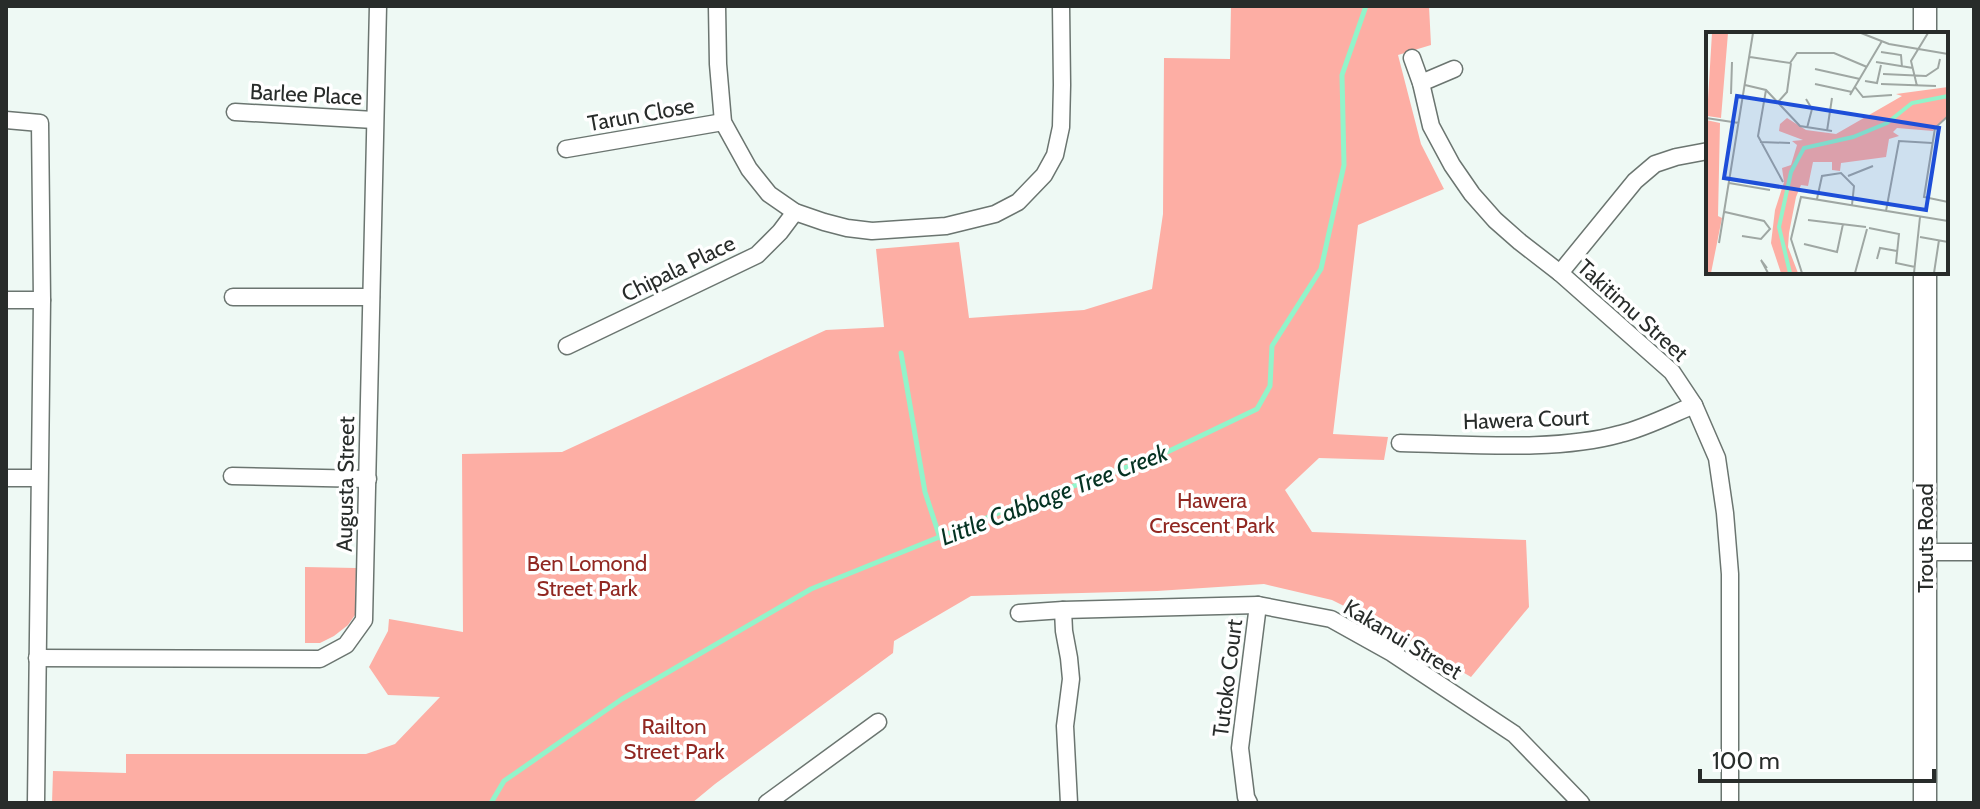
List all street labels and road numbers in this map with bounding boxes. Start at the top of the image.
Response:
street label: Barlee Place [249,78,363,111]
street label: Tarun Close [586,92,697,137]
street label: Chipala Place [617,229,739,308]
street label: Takitimu Street [1572,254,1694,368]
street label: Hawera Court [1462,404,1590,435]
street label: Augusta Street [331,415,360,552]
street label: Trouts Road [1912,483,1939,593]
street label: Kakanui Street [1339,594,1467,686]
street label: Tutoko Court [1207,617,1248,738]

